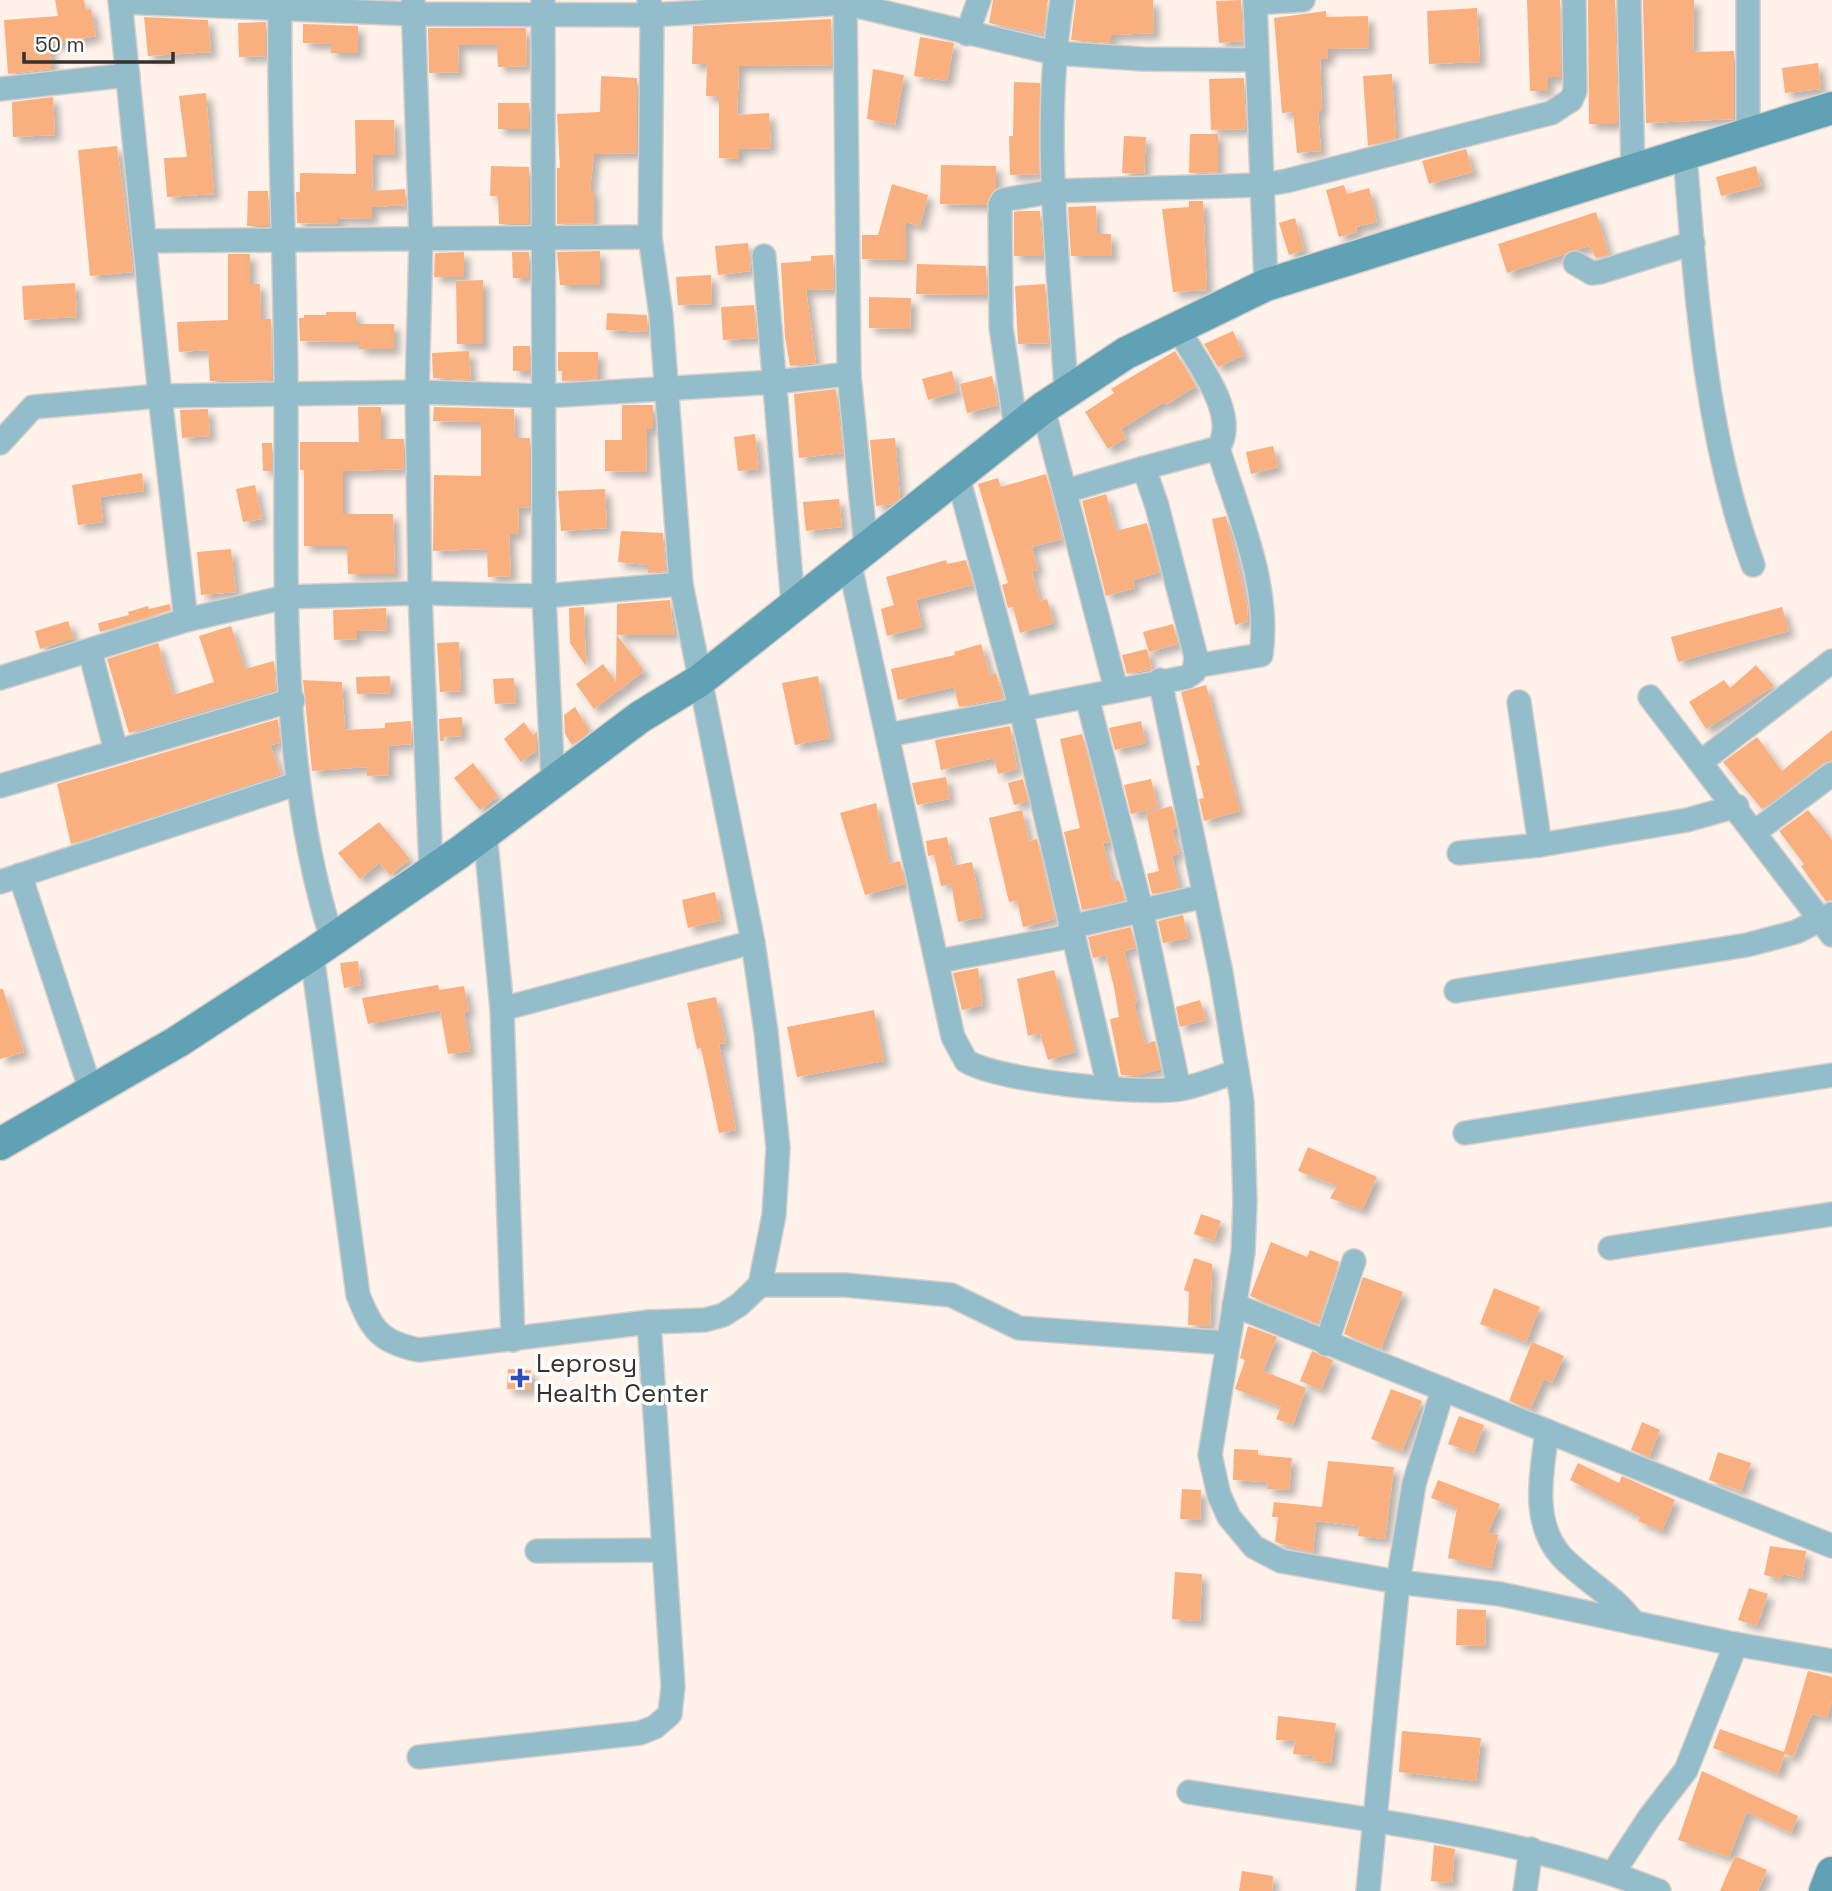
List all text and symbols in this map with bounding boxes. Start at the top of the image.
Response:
scale bar [24,21,173,65]
text: 50 m [35,31,85,58]
place label: Leprosy Health Center [536,1346,709,1410]
marker: Leprosy Health Center [510,1368,530,1388]

